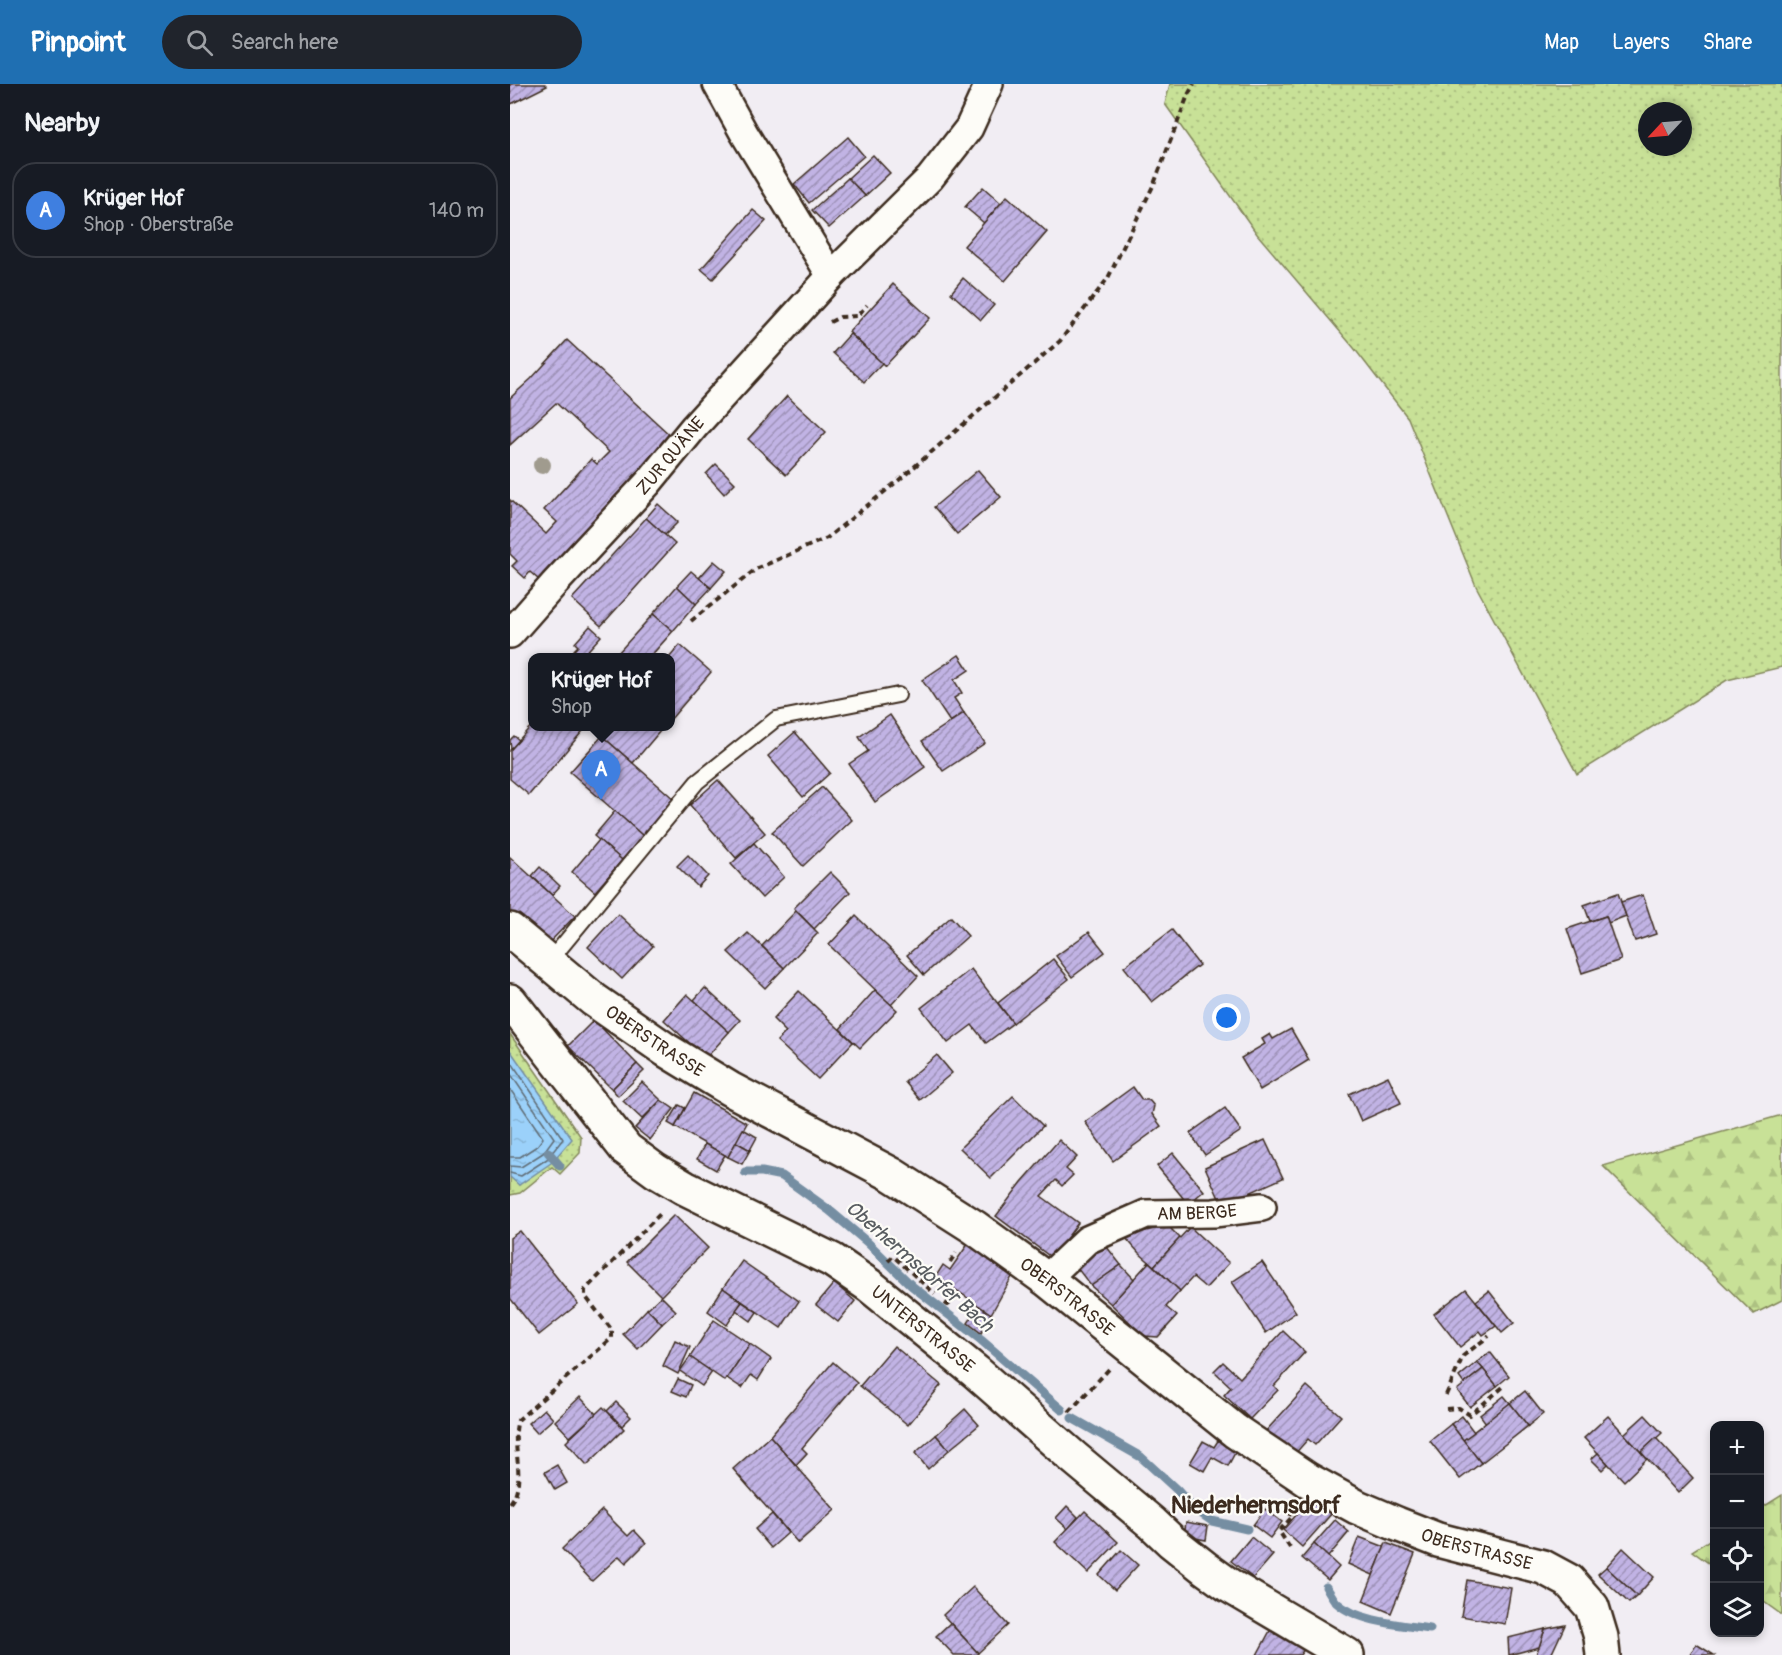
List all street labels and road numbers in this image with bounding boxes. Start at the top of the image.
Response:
street label: ZUR QUÄNE [632,412,710,500]
street label: OBERSTRASSE [601,1000,709,1083]
street label: AM BERGE [1157,1199,1238,1226]
street label: OBERSTRASSE [1015,1253,1119,1342]
street label: UNTERSTRASSE [866,1281,979,1378]
street label: OBERSTRASSE [1417,1523,1535,1576]

